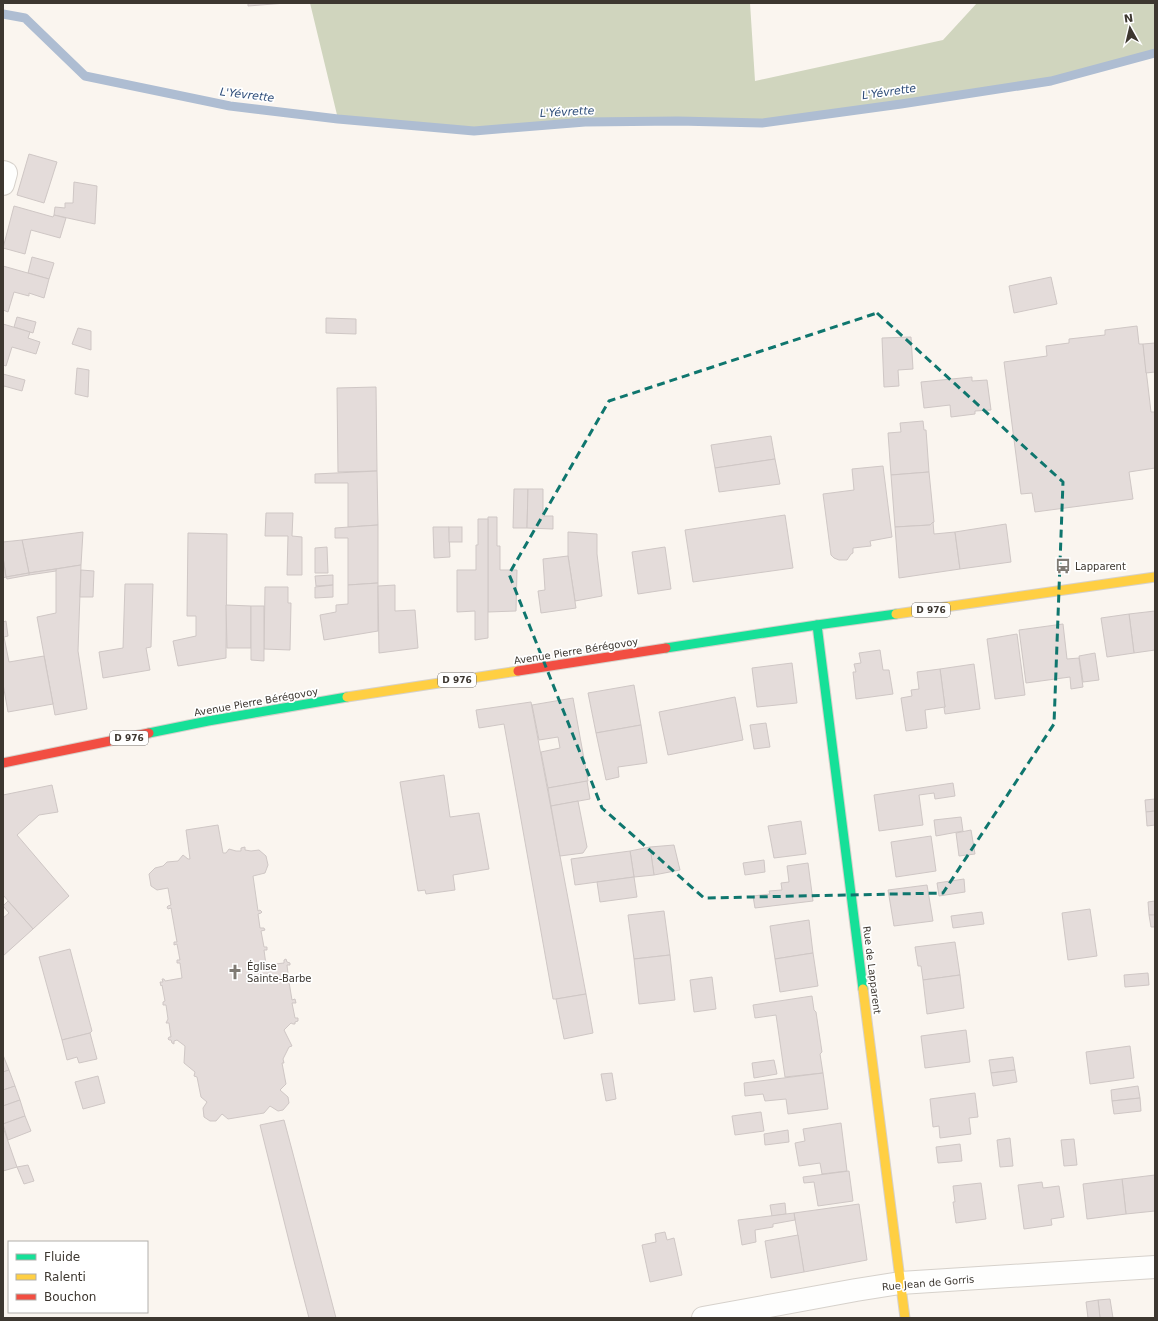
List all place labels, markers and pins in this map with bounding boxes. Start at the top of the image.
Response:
bus stop icon: Lapparent [1054,557,1072,575]
place label: Lapparent [1075,561,1126,572]
place label: Église Sainte-Barbe [247,960,312,984]
church icon: Église Sainte-Barbe [226,963,244,981]

